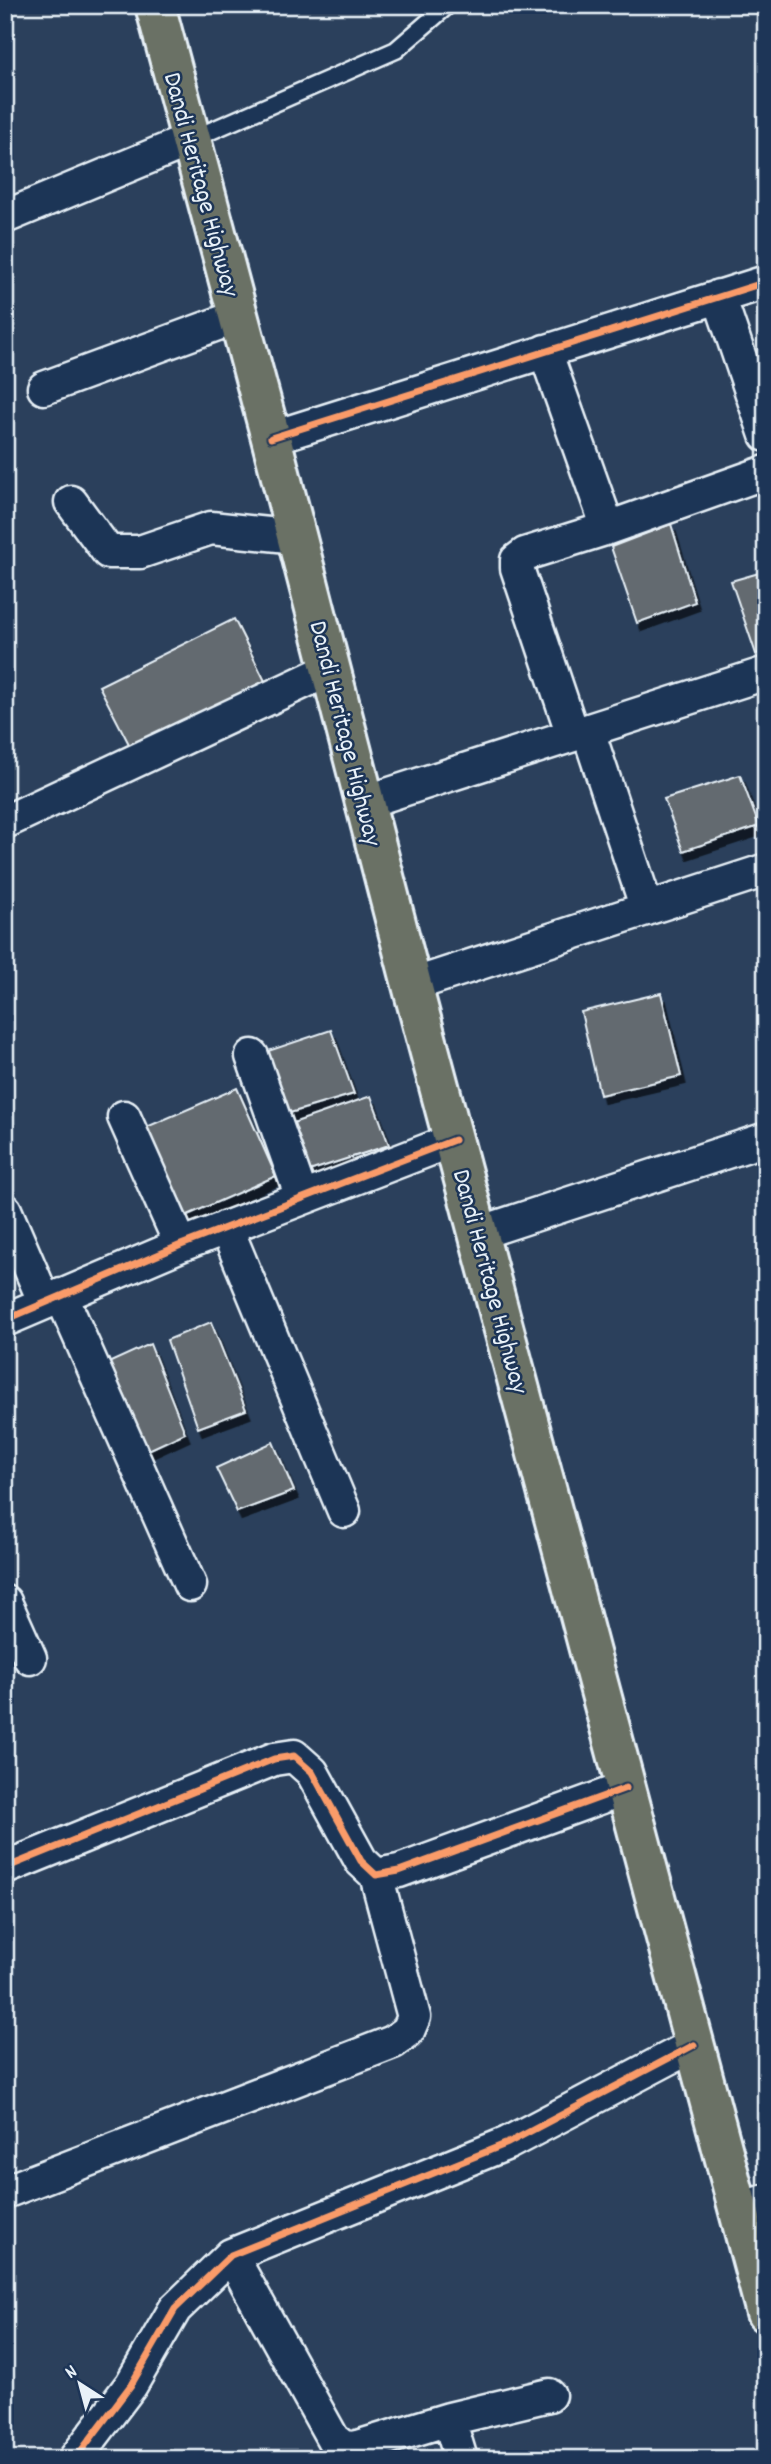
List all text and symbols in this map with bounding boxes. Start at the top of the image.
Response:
street label: Dandi Heritage Highway [152,69,248,302]
street label: Dandi Heritage Highway [298,617,390,851]
street label: Dandi Heritage Highway [441,1166,537,1399]
north arrow [46,2348,116,2418]
text: N [60,2359,84,2387]

